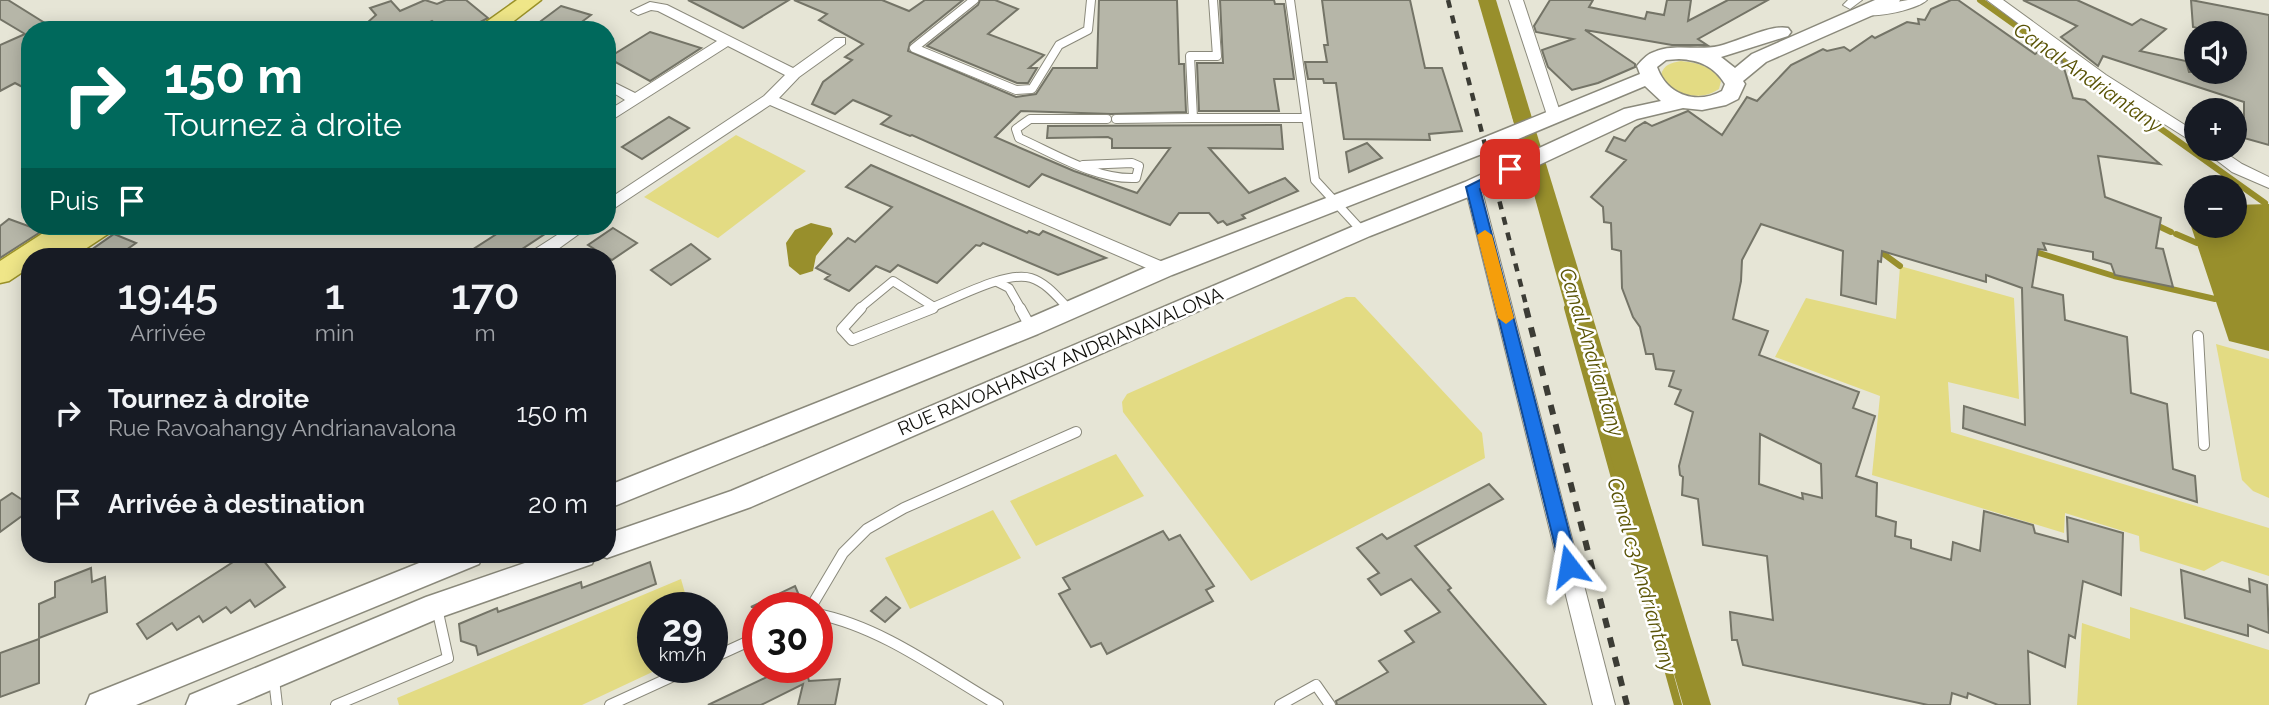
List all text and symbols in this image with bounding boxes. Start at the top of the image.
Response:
water label: Canal Andriantany [2009,17,2167,138]
map controls [2184,21,2247,238]
button: sound [2184,21,2247,84]
text: 150 m [164,47,303,104]
icon: right [49,49,140,140]
button: + [2184,98,2247,161]
text: Tournez à droite [164,106,402,143]
pin [1480,139,1540,199]
icon: arrive [1491,150,1529,188]
button: − [2184,175,2247,238]
icon: arrive [113,182,151,220]
text: Puis [49,186,99,216]
water label: Canal Andriantany [1554,265,1630,440]
text: 19:45 [118,270,218,319]
text: 1 [325,270,344,319]
text: 170 [451,270,519,319]
street label: RUE RAVOAHANGY ANDRIANAVALONA [894,282,1226,440]
text: Arrivée [130,319,206,346]
text: min [315,319,354,346]
text: m [475,319,496,346]
text: Tournez à droite [108,384,309,414]
icon: right [49,394,87,432]
text: 150 m [516,398,588,428]
text: Rue Ravoahangy Andrianavalona [108,414,456,441]
water label: Canal c3 Andriantany [1602,475,1682,676]
icon: arrive [49,485,87,523]
text: Arrivée à destination [108,489,365,519]
text: 20 m [528,489,588,519]
position arrow [1532,529,1606,603]
speed limit sign: 30 [742,592,833,683]
text: 29 [662,608,703,649]
text: km/h [659,644,706,665]

